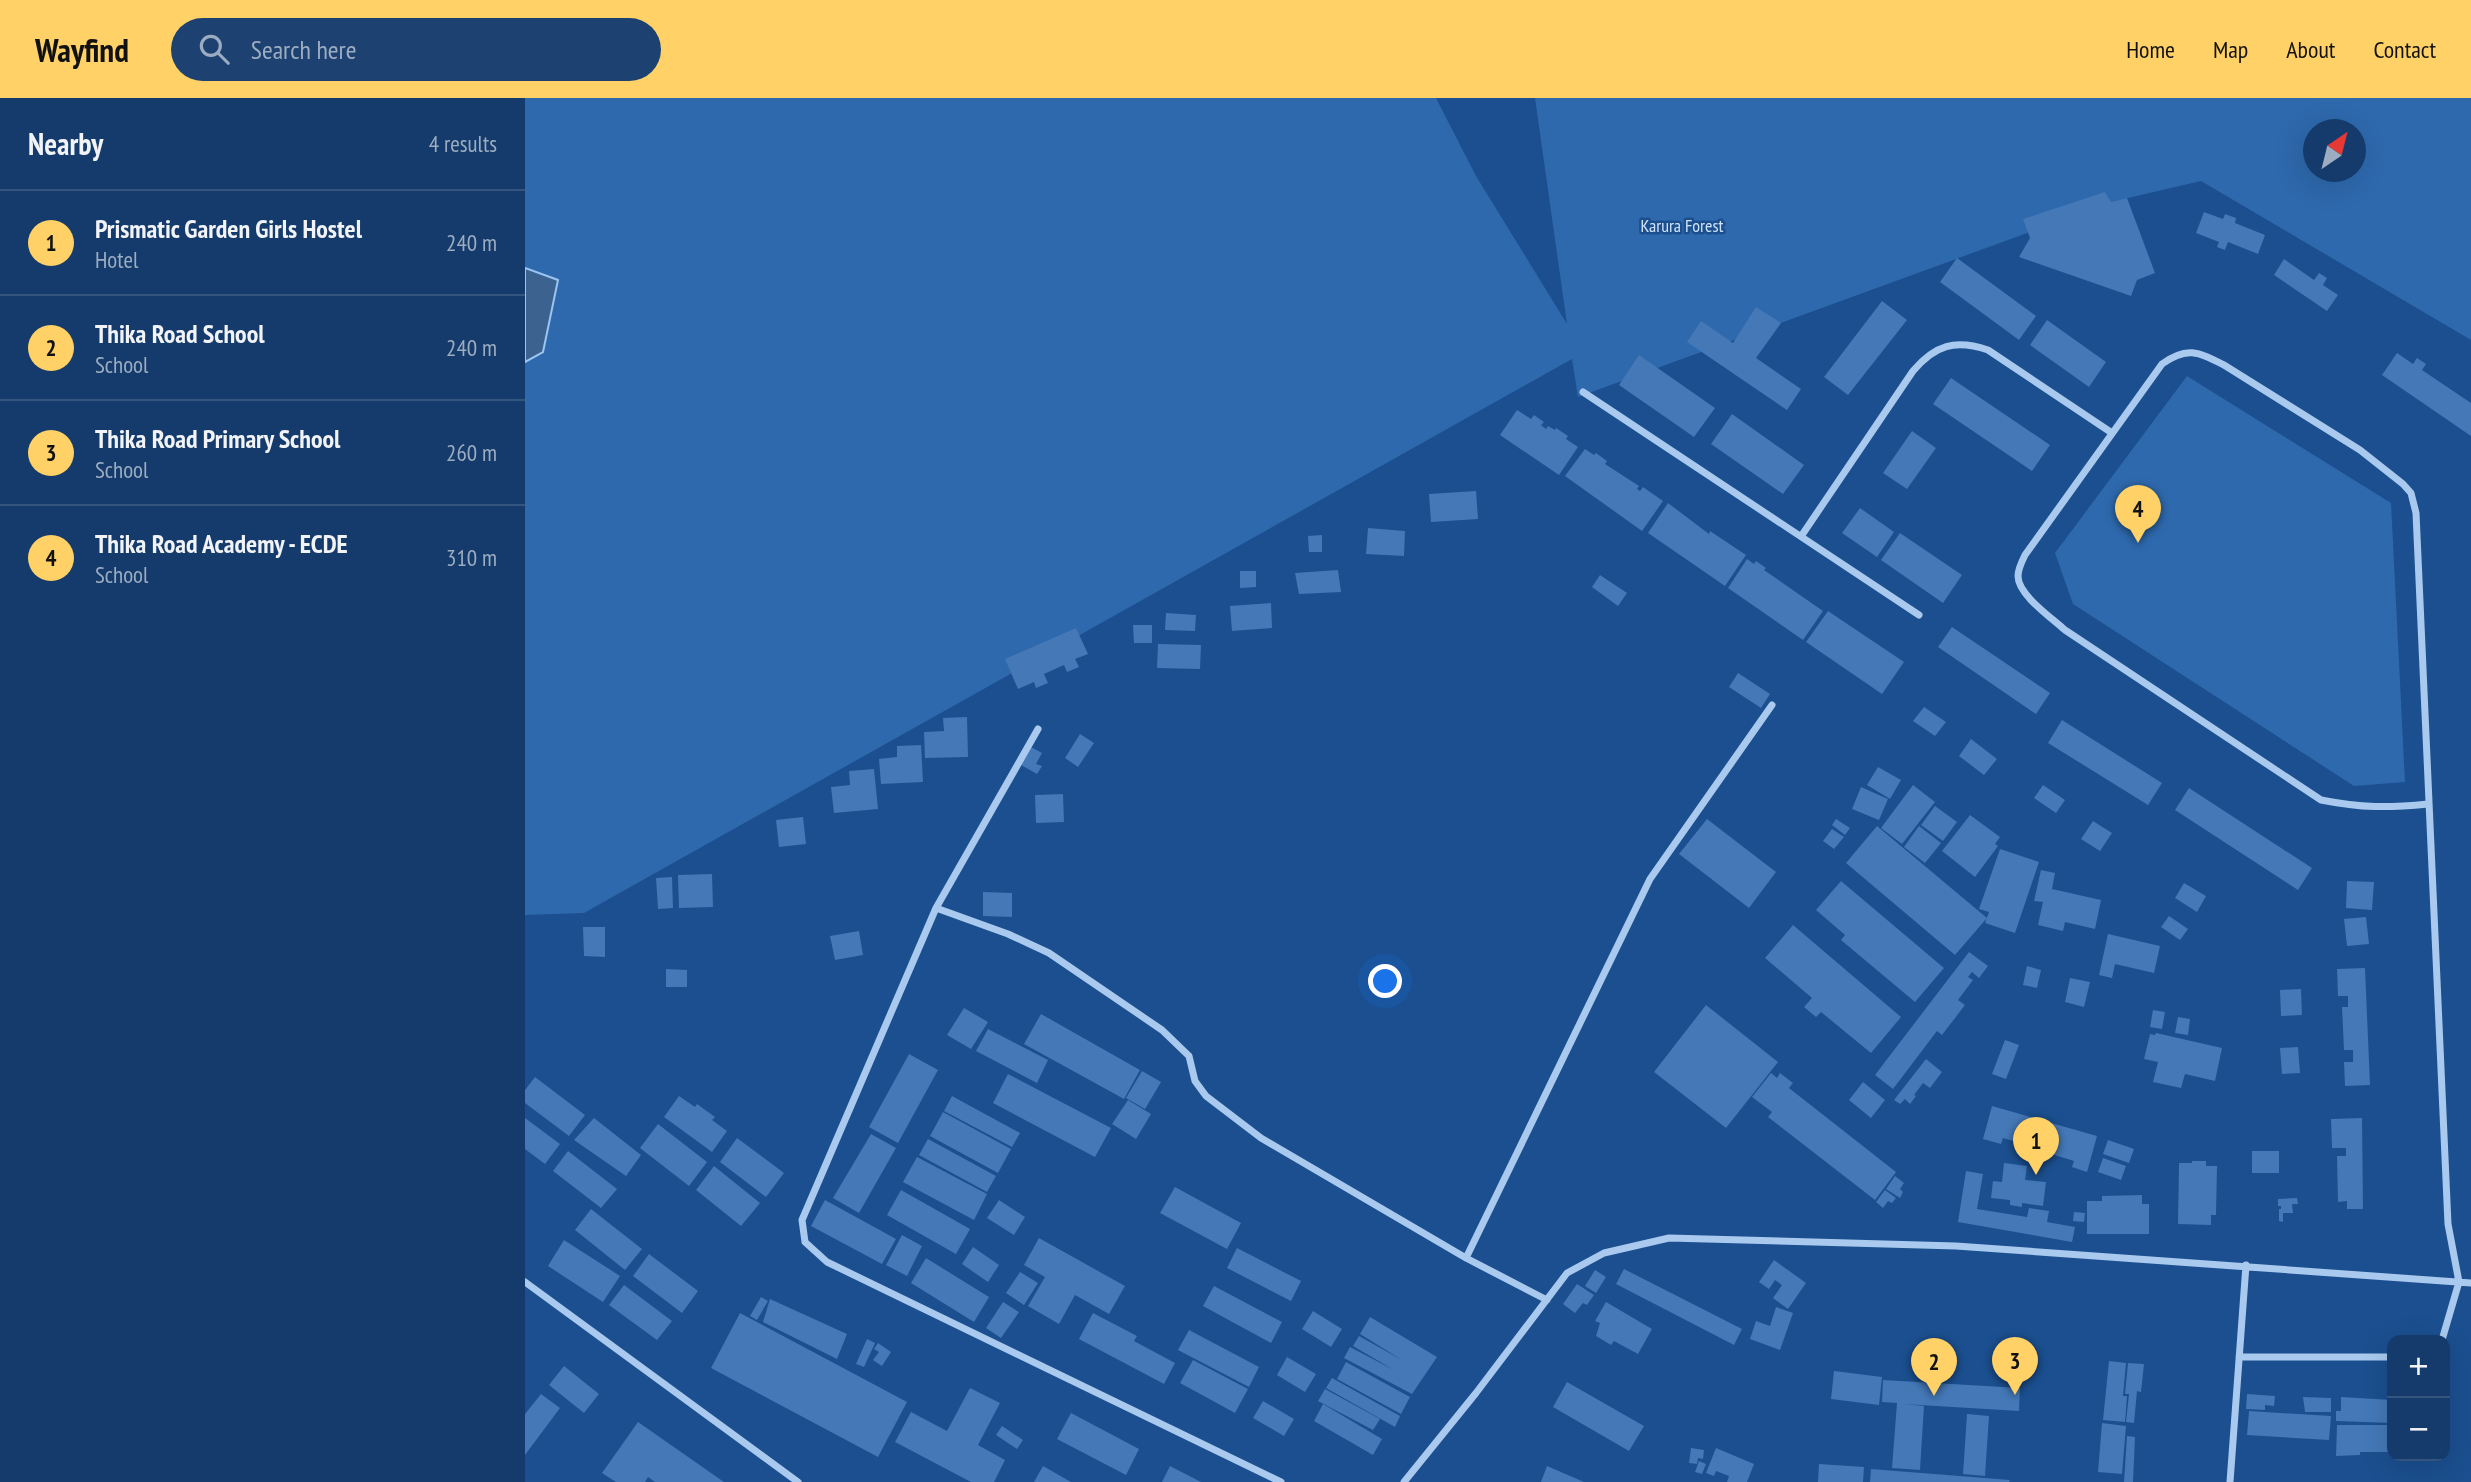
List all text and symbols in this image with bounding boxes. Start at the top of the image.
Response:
search box [171,18,661,81]
text: Wayfind [35,28,129,71]
icon: search [195,30,233,68]
text: Search here [251,33,356,66]
text: Home [2126,34,2175,65]
text: Map [2213,34,2248,65]
text: About [2286,34,2335,65]
text: Contact [2373,34,2436,65]
north arrow [2303,119,2366,182]
text: Nearby [28,124,103,163]
text: 4 results [429,129,497,158]
text: Prismatic Garden Girls Hostel [95,212,362,245]
park label: Karura Forest [1641,214,1724,237]
text: 1 [46,228,57,257]
text: 240 m [446,228,497,257]
text: Hotel [95,245,138,274]
text: Thika Road School [95,317,265,350]
text: 2 [46,333,57,362]
text: 240 m [446,333,497,362]
text: School [95,350,148,379]
text: Thika Road Primary School [95,422,340,455]
text: 3 [46,438,57,467]
text: 260 m [446,438,497,467]
text: School [95,455,148,484]
pin: 4 [2115,485,2161,543]
text: Thika Road Academy - ECDE [95,527,348,560]
text: 4 [46,543,57,572]
text: 310 m [446,543,497,572]
text: School [95,560,148,589]
your location [1368,964,1402,998]
pin: 1 [2013,1117,2059,1175]
map controls [2387,1335,2450,1461]
button: + [2387,1335,2450,1398]
pin: 3 [1992,1337,2038,1395]
pin: 2 [1911,1338,1957,1396]
button: − [2387,1398,2450,1461]

